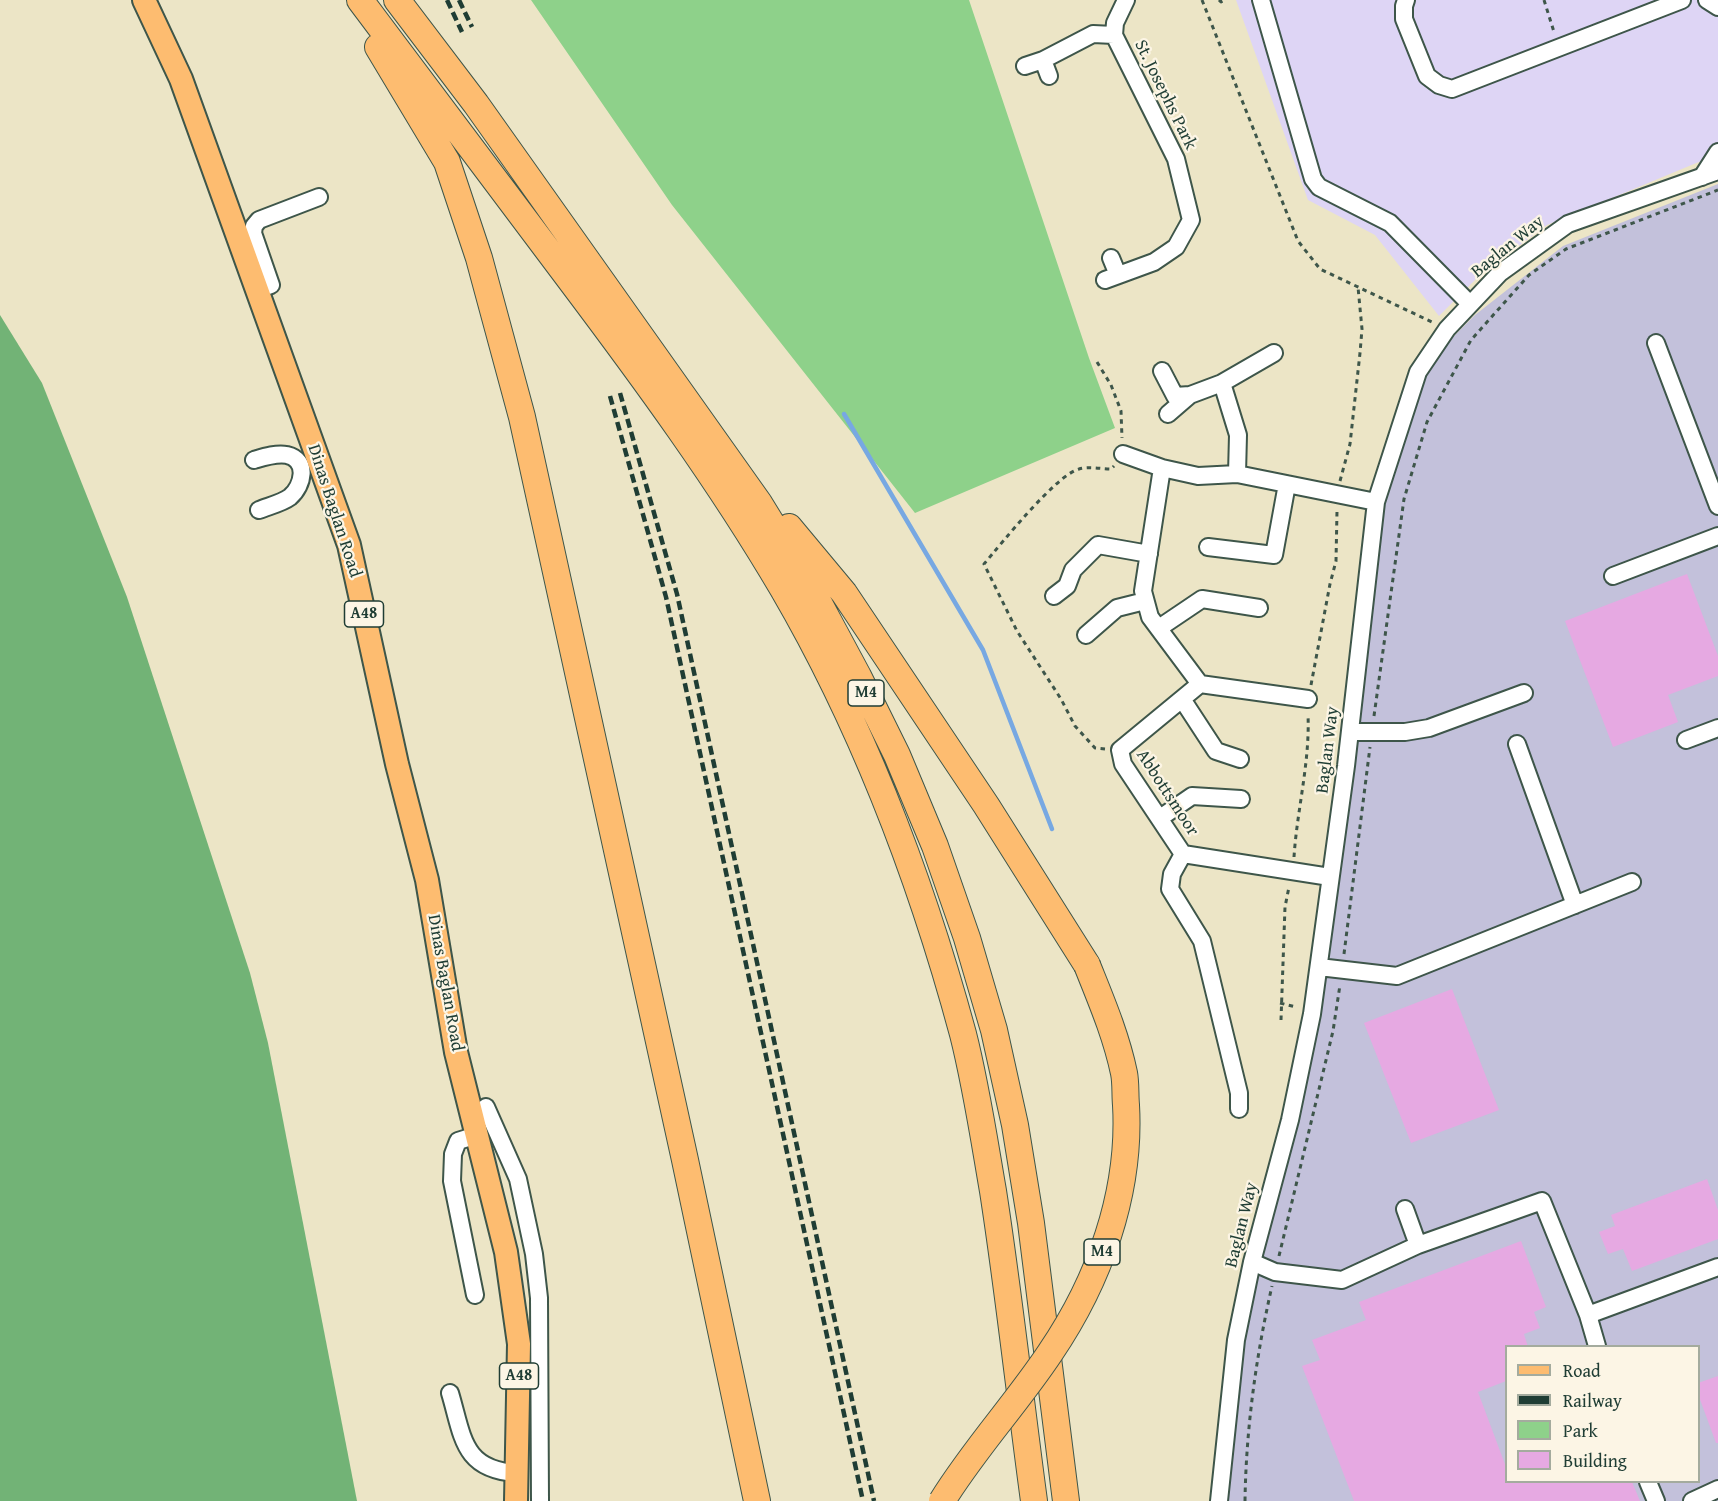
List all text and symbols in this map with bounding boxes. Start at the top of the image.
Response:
street label: St. Josephs Park [1129,37,1201,153]
street label: Baglan Way [1467,211,1549,283]
street label: Dinas Baglan Road [302,442,366,580]
road number: A48 [344,601,384,627]
road number: M4 [848,680,884,706]
street label: Baglan Way [1312,705,1344,795]
street label: Abbottsmoor [1131,746,1203,840]
street label: Dinas Baglan Road [422,913,468,1053]
street label: Baglan Way [1221,1180,1263,1270]
road number: M4 [1084,1239,1120,1265]
legend [1505,1345,1700,1483]
text: Road [1563,1357,1601,1384]
road number: A48 [500,1363,538,1389]
text: Railway [1563,1387,1622,1414]
text: Park [1563,1417,1598,1444]
text: Building [1563,1447,1627,1474]

